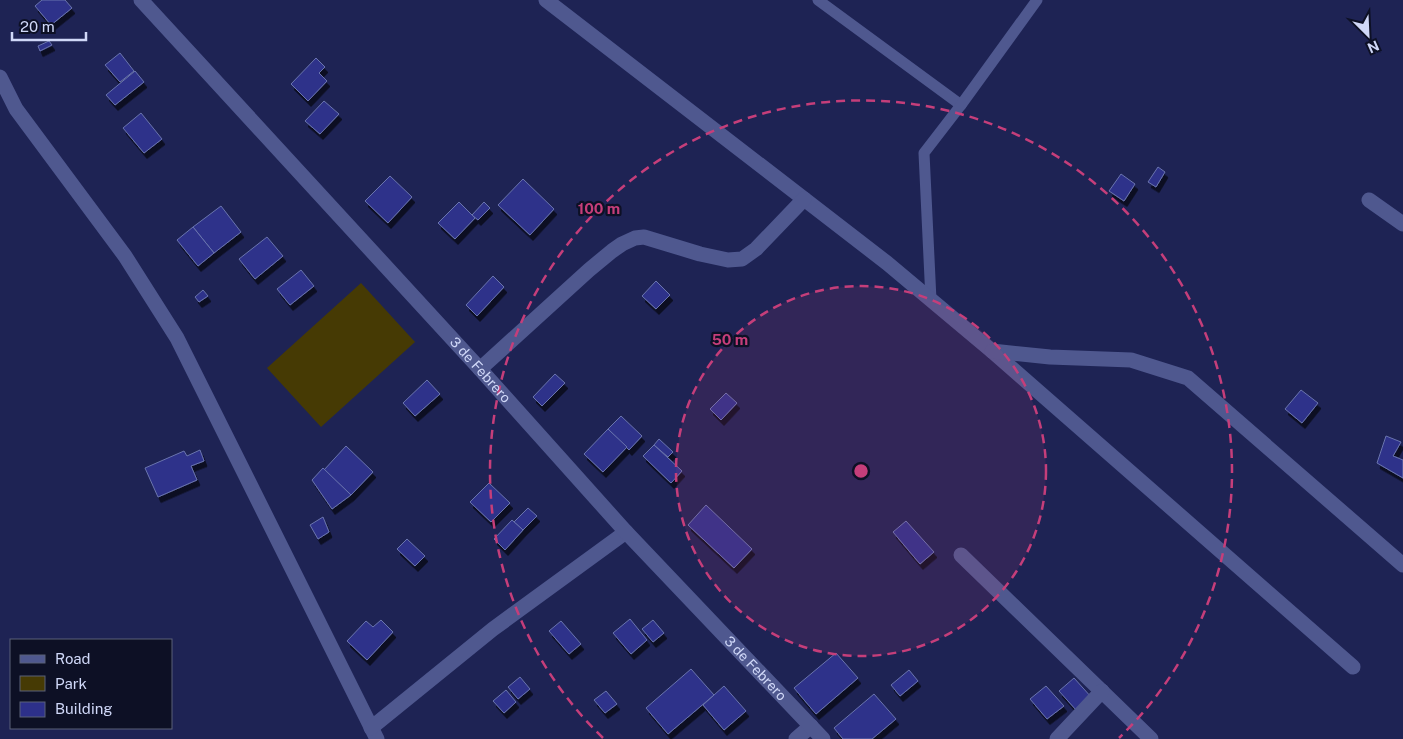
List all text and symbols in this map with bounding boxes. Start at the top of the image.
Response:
scale bar [12,10,86,42]
north arrow [1343,10,1393,60]
text: 20 m [20,18,55,35]
text: N [1365,37,1382,56]
text: 100 m [578,200,620,217]
text: 50 m [712,331,748,348]
street label: 3 de Febrero [447,334,514,406]
centre of rings [852,462,870,480]
street label: 3 de Febrero [721,633,790,704]
legend [10,639,172,729]
text: Road [55,650,91,667]
text: Park [55,675,87,692]
text: Building [55,700,113,717]

